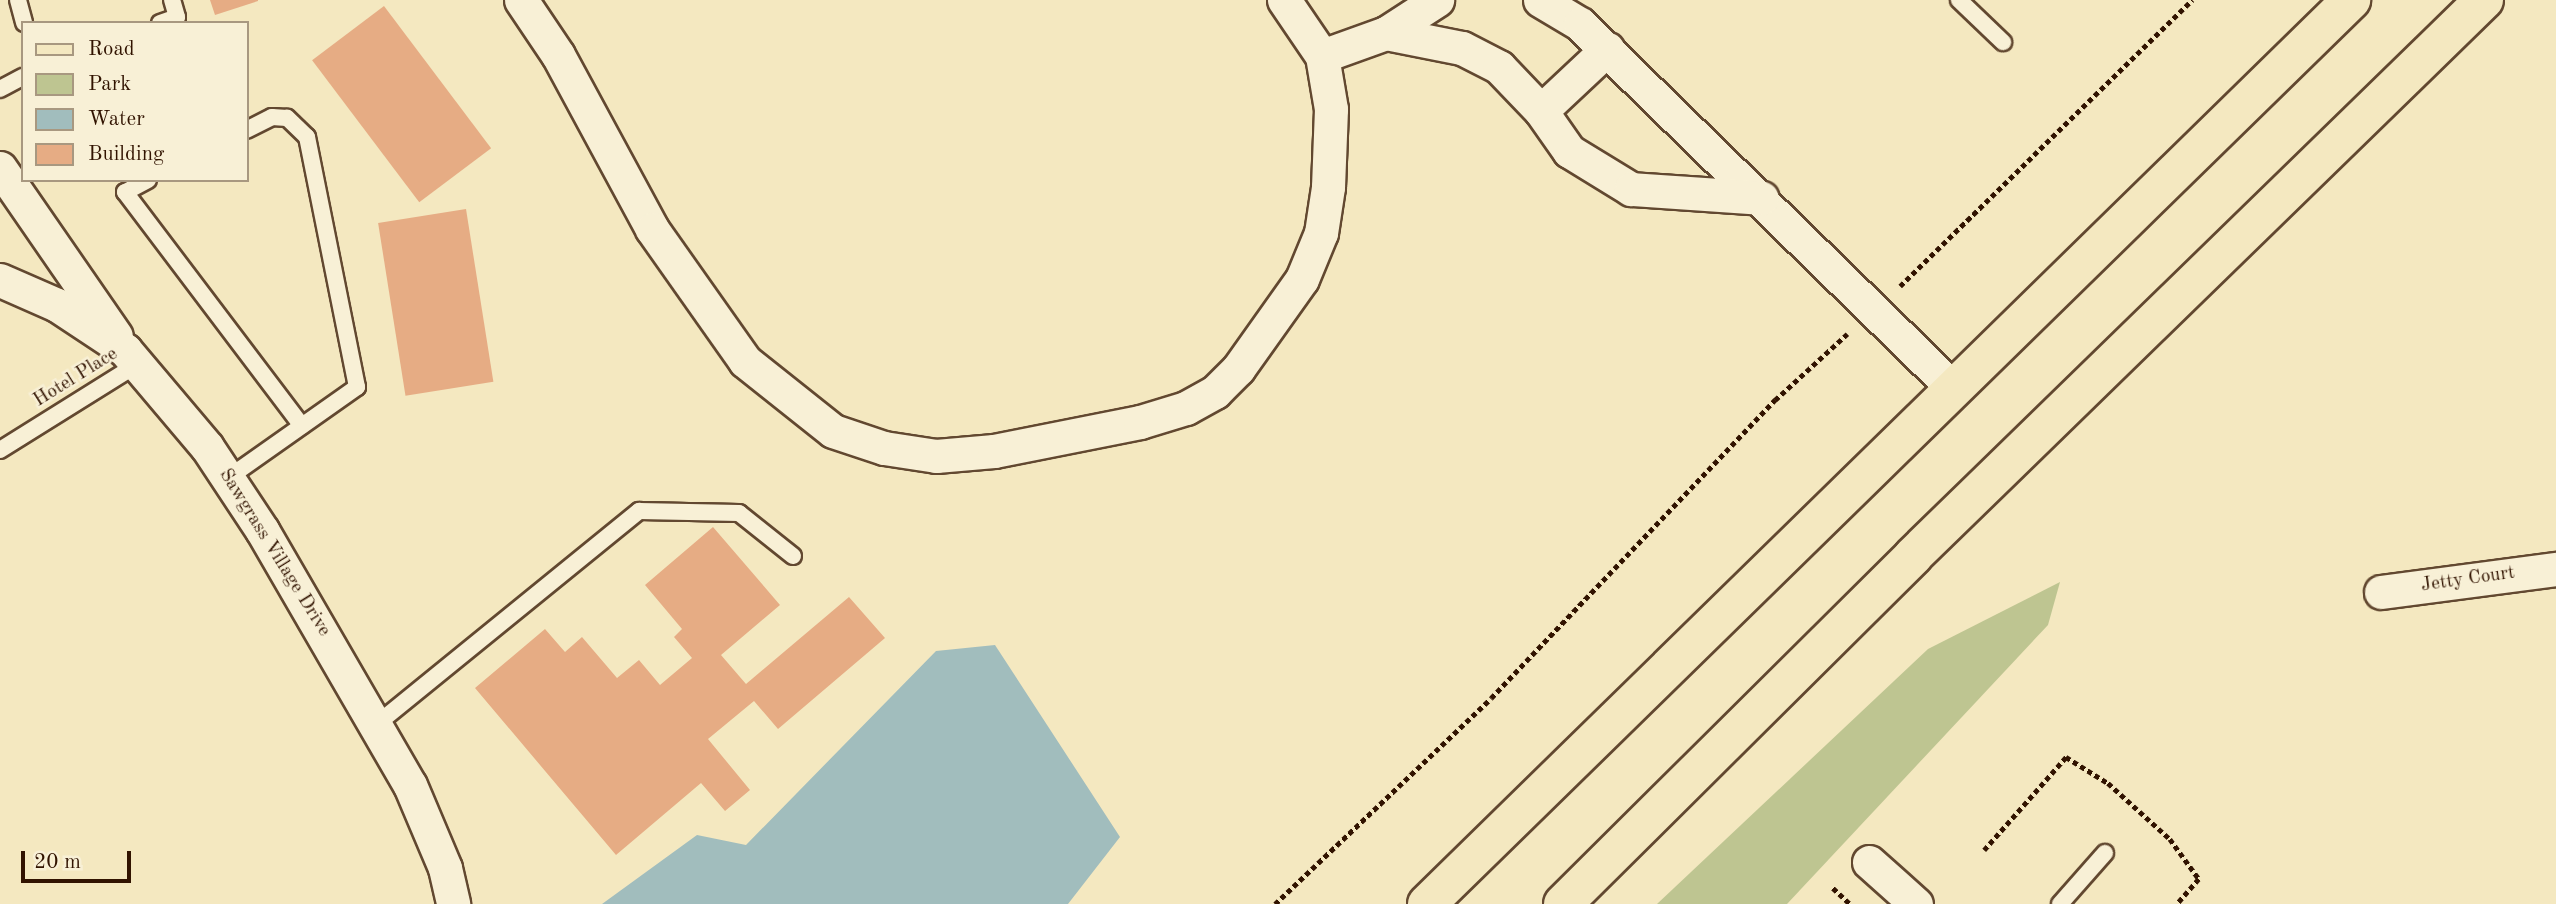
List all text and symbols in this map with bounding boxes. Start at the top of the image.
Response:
legend [21,21,248,182]
text: Road [88,39,135,60]
text: Park [88,74,131,95]
text: Water [88,109,145,130]
text: Building [88,144,164,165]
street label: Hotel Place [30,343,122,413]
street label: Sawgrass Village Drive [213,465,335,641]
street label: Jetty Court [2420,562,2516,598]
scale bar [24,838,135,882]
text: 20 m [34,852,81,873]

